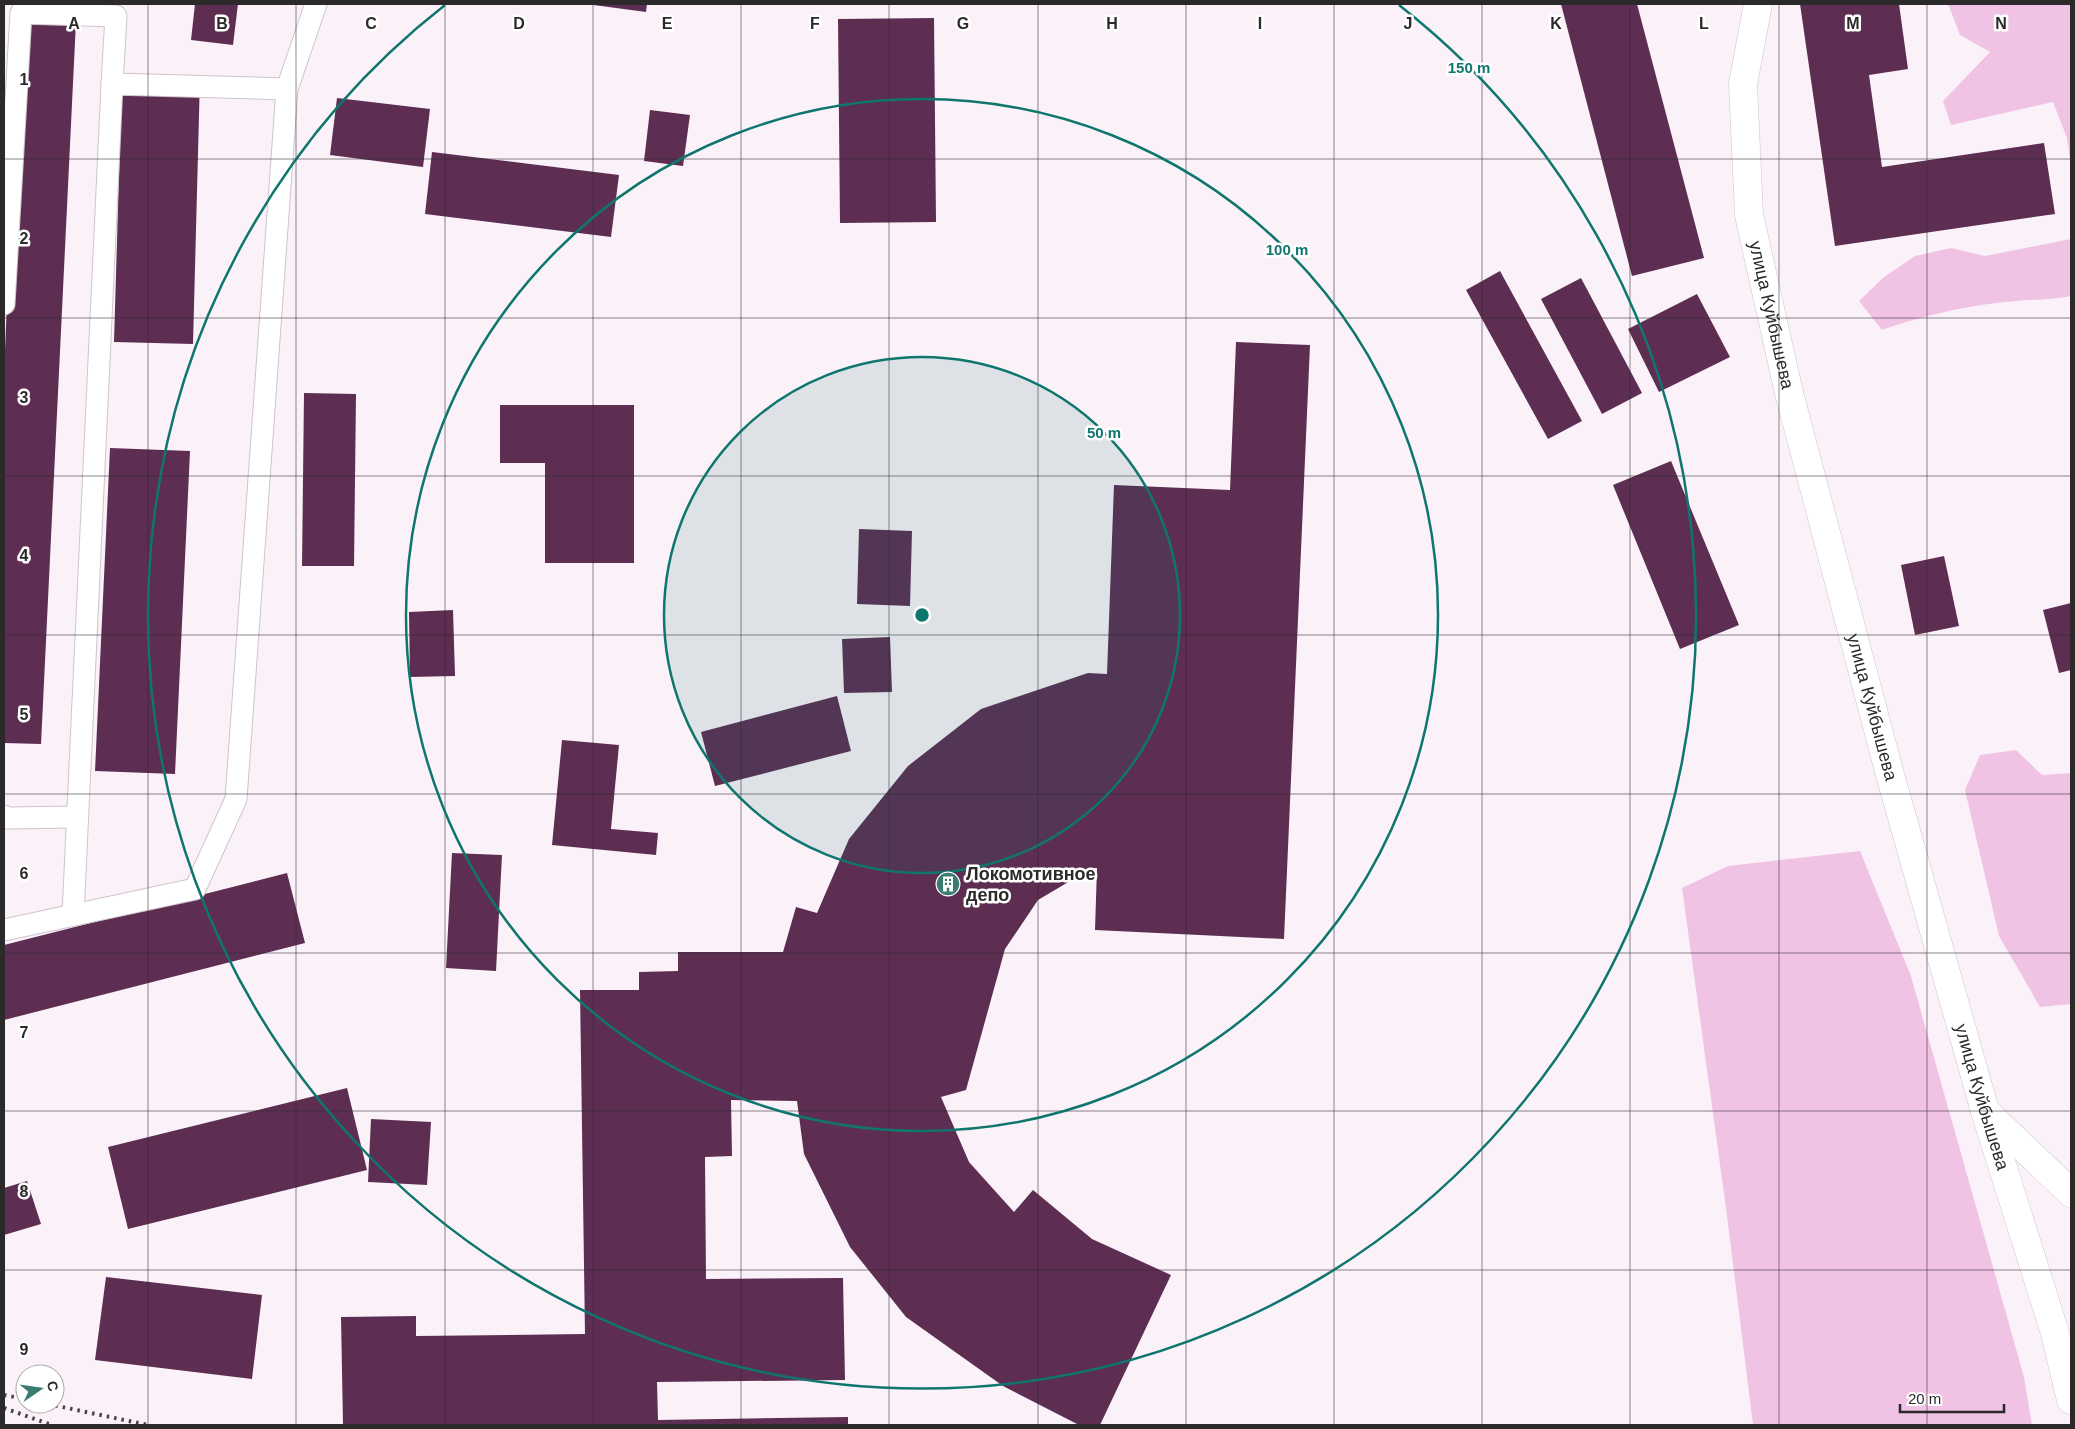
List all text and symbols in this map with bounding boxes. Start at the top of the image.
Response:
text: A [68,15,80,32]
text: B [216,15,228,32]
text: C [365,15,377,32]
text: D [513,15,525,32]
text: E [662,15,673,32]
text: F [810,15,820,32]
text: G [957,15,969,32]
text: H [1106,15,1118,32]
text: I [1258,15,1262,32]
text: J [1404,15,1412,32]
text: K [1550,15,1562,32]
text: L [1699,15,1709,32]
text: M [1846,15,1860,32]
text: N [1995,15,2007,32]
text: 150 m [1448,59,1490,76]
text: 1 [20,71,29,88]
text: 2 [20,230,29,247]
street label: улица Куйбышева [1745,239,1798,392]
text: 100 m [1266,241,1308,258]
text: 3 [20,389,29,406]
text: 50 m [1087,424,1121,441]
text: 4 [20,547,29,564]
centre of rings [913,606,931,624]
street label: улица Куйбышева [1843,632,1902,784]
text: 5 [20,706,29,723]
place label: Локомотивное депо [966,864,1096,905]
text: 6 [20,865,29,882]
building icon: Локомотивное депо [935,871,961,897]
street label: улица Куйбышева [1951,1022,2013,1173]
text: 7 [20,1024,29,1041]
text: 8 [20,1183,29,1200]
text: 9 [20,1341,29,1358]
north arrow [15,1364,65,1414]
text: С [44,1379,62,1393]
scale bar [1900,1382,2004,1414]
text: 20 m [1908,1390,1941,1407]

